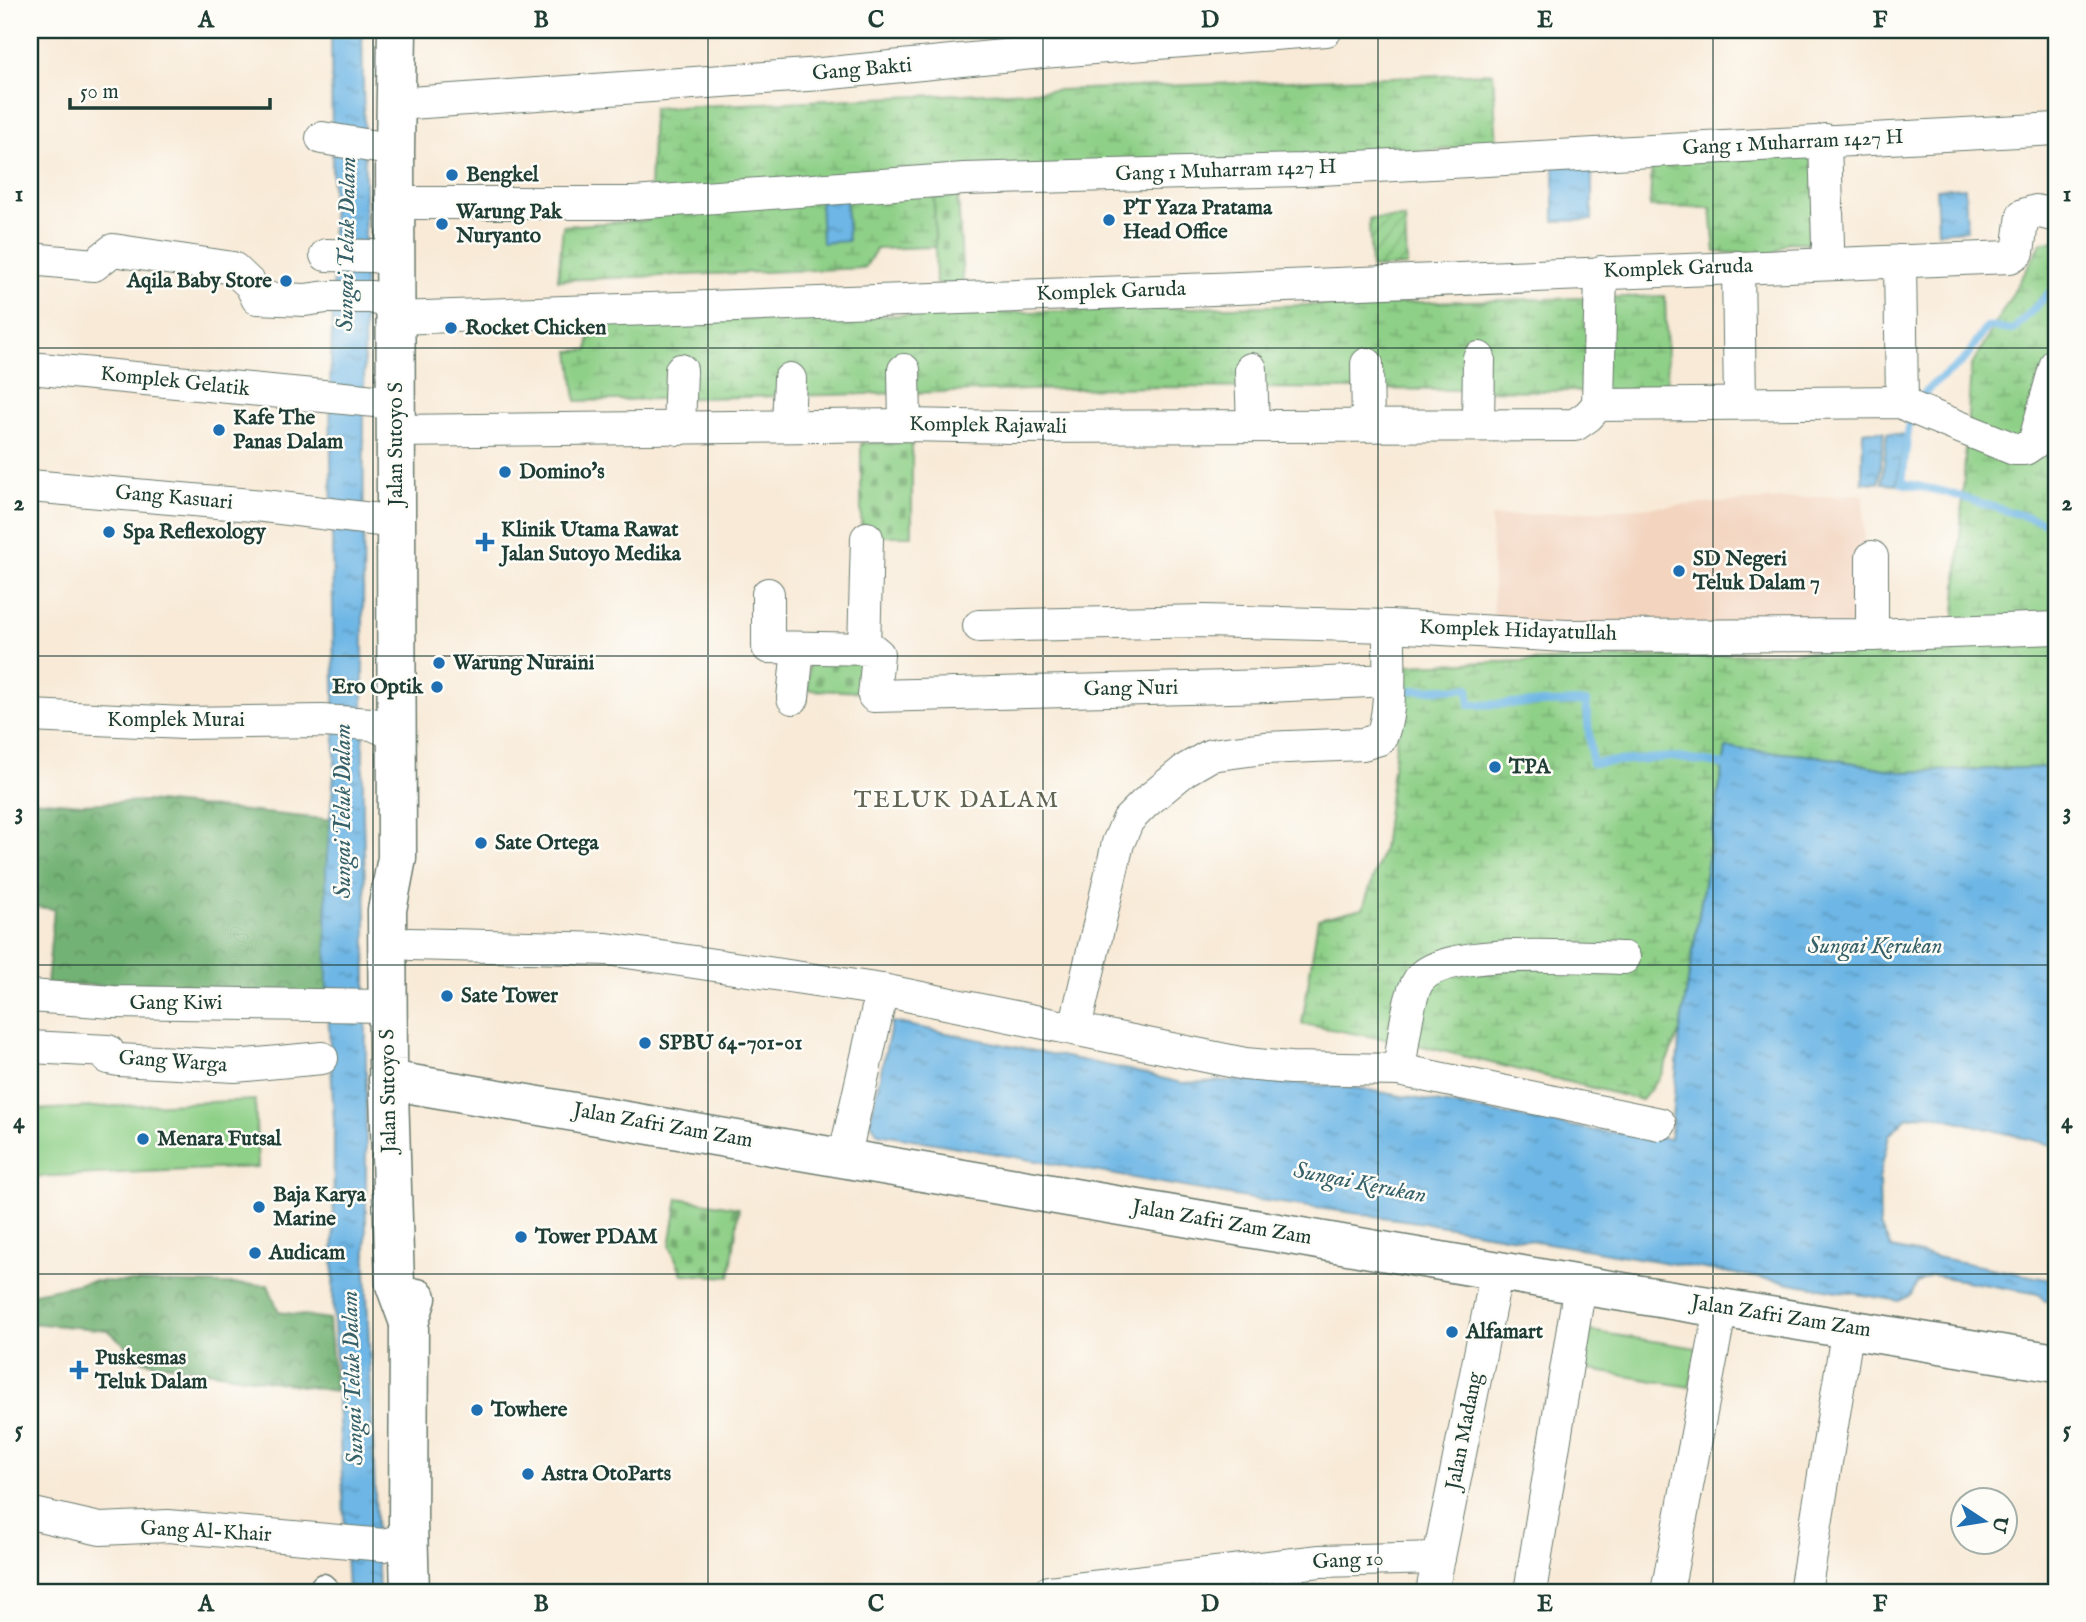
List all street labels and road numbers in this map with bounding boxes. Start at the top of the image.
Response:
street label: Gang Bakti [811,52,913,88]
street label: Gang 1 Muharram 1427 H [1682,124,1904,162]
street label: Gang 1 Muharram 1427 H [1115,154,1337,188]
street label: Komplek Garuda [1603,253,1754,285]
street label: Komplek Garuda [1036,276,1187,308]
street label: Komplek Gelatik [99,361,252,403]
street label: Jalan Sutoyo S [383,382,410,508]
street label: Komplek Rajawali [909,411,1067,441]
street label: Gang Kasuari [114,479,234,517]
street label: Komplek Hidayatullah [1419,614,1617,648]
street label: Gang Nuri [1083,675,1179,703]
street label: Komplek Murai [107,707,245,734]
street label: Gang Kiwi [130,990,222,1017]
street label: Jalan Sutoyo S [374,1029,404,1155]
street label: Gang Warga [118,1045,229,1079]
street label: Jalan Zafri Zam Zam [569,1097,755,1155]
street label: Jalan Zafri Zam Zam [1128,1194,1314,1252]
street label: Jalan Zafri Zam Zam [1687,1289,1873,1345]
street label: Jalan Madang [1440,1369,1490,1494]
street label: Gang Al-Khair [140,1515,273,1549]
street label: Gang 10 [1312,1546,1384,1576]

